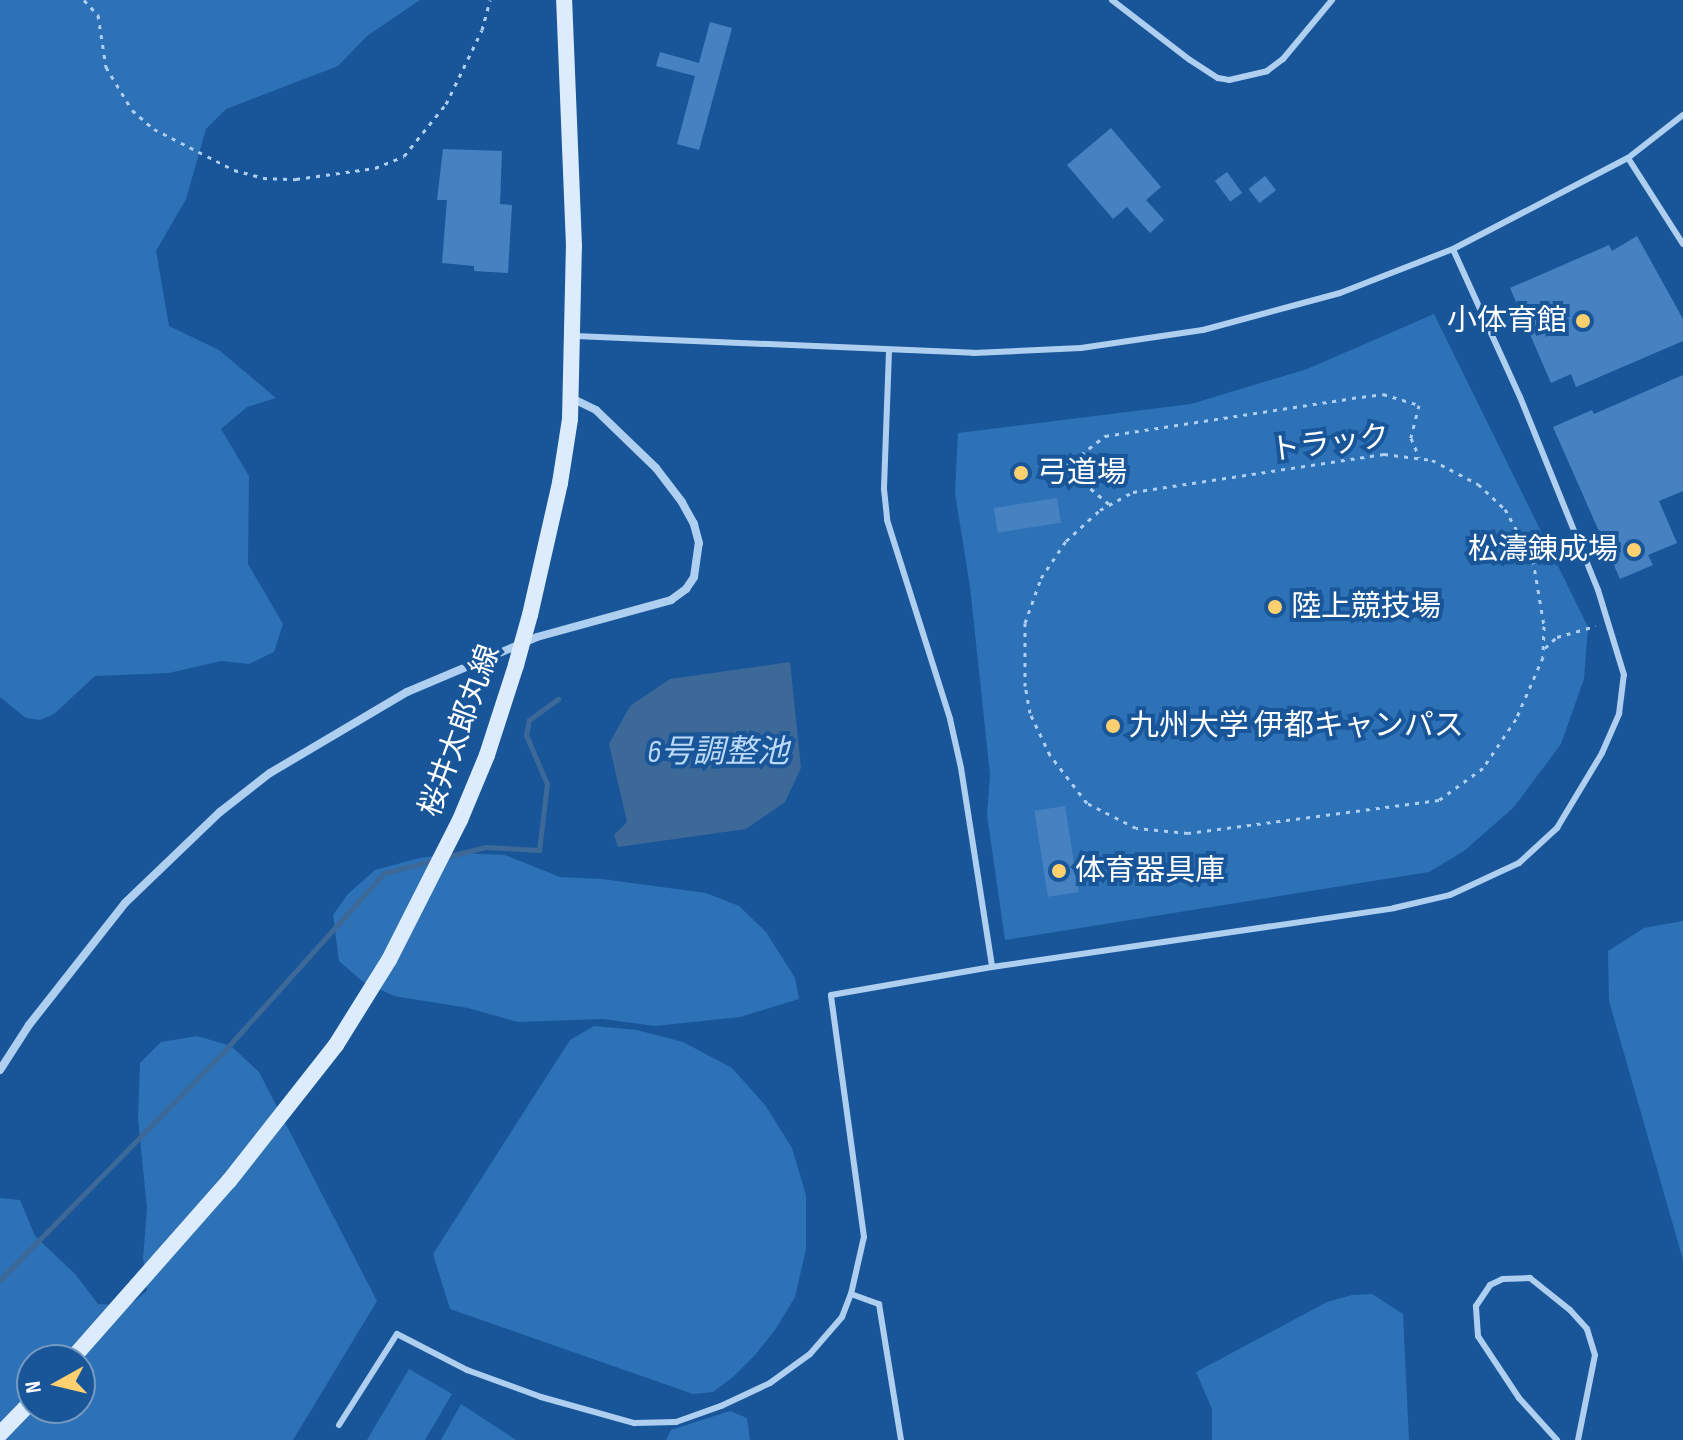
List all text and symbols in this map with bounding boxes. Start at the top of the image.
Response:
place label: 小体育館 [1447,303,1567,339]
marker: 小体育館 [1574,312,1592,330]
street label: トラック [1268,419,1392,469]
place label: 弓道場 [1037,455,1127,491]
marker: 弓道場 [1012,464,1030,482]
place label: 松濤錬成場 [1468,532,1618,568]
marker: 松濤錬成場 [1625,541,1643,559]
place label: 陸上競技場 [1291,589,1441,625]
marker: 陸上競技場 [1266,598,1284,616]
street label: 桜井太郎丸線 [412,640,508,822]
place label: 九州大学 伊都キャンパス [1129,708,1464,744]
marker: 九州大学 伊都キャンパス [1104,717,1122,735]
water label: 6号調整池 [647,734,789,772]
place label: 体育器具庫 [1075,853,1225,889]
marker: 体育器具庫 [1050,862,1068,880]
north arrow [16,1344,96,1424]
text: N [20,1379,48,1395]

